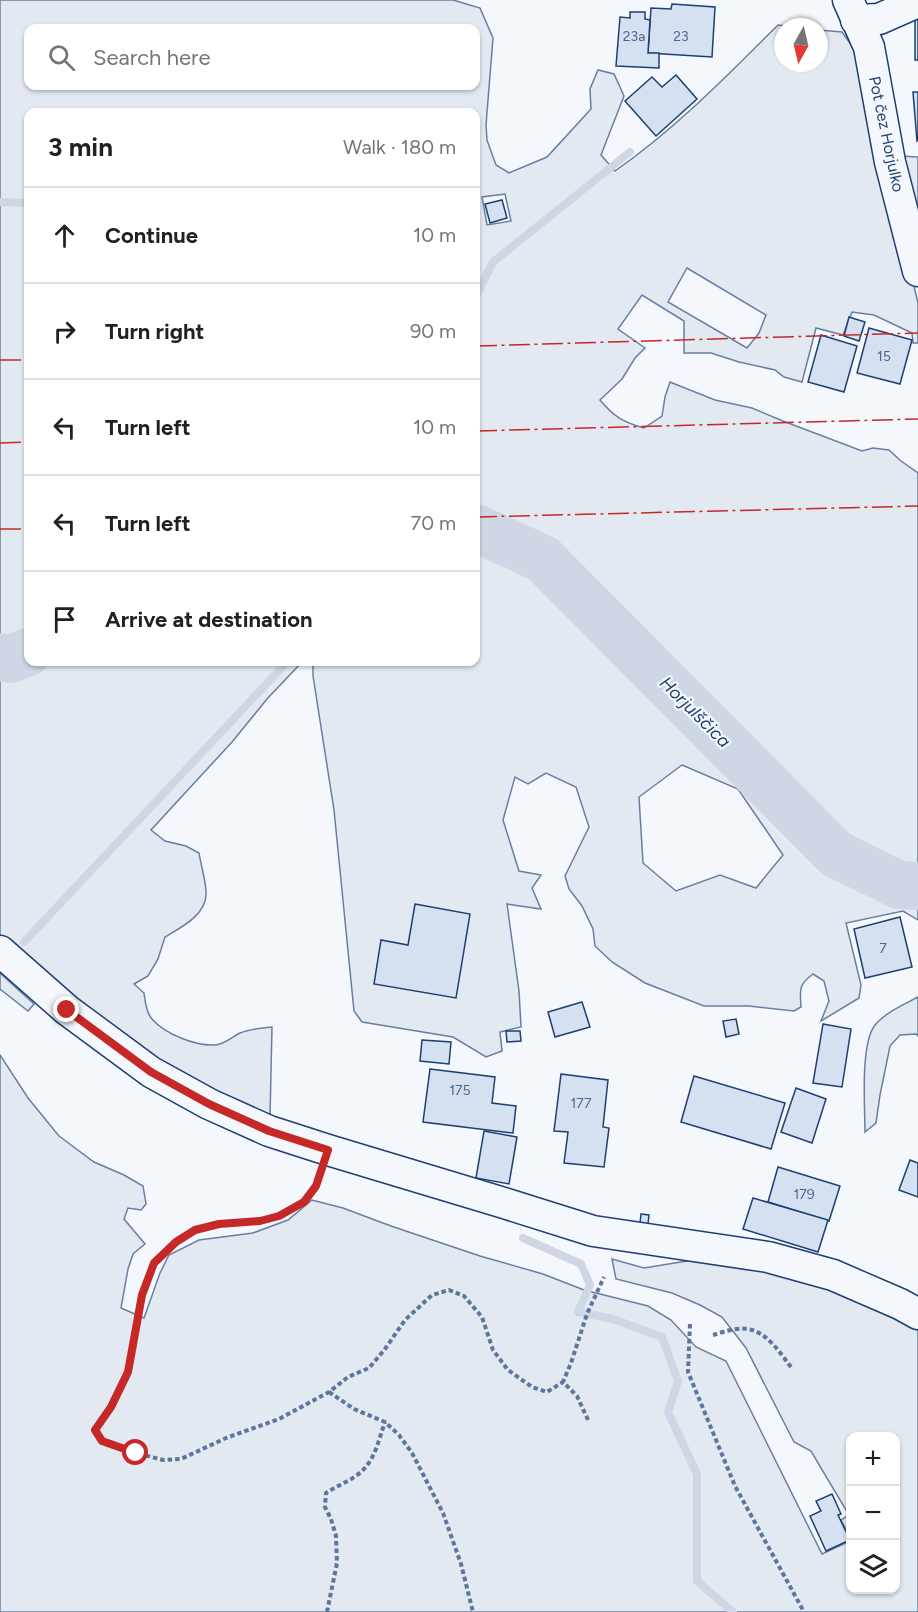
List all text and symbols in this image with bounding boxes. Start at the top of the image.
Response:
north arrow [774,18,828,72]
search box [24,24,480,90]
house number: 23a [623,28,645,45]
house number: 23 [673,28,689,45]
icon: search [45,41,78,74]
text: Search here [93,44,211,71]
street label: Pot čez Horjulko [865,74,908,194]
text: 3 min [48,131,113,163]
text: Walk · 180 m [343,135,456,159]
icon: ahead [48,219,81,252]
text: Continue [105,222,198,249]
text: 10 m [413,223,456,247]
icon: right [48,315,81,348]
text: Turn right [105,318,204,345]
text: 90 m [410,319,456,343]
house number: 15 [877,348,891,365]
icon: left [48,411,81,444]
text: Turn left [105,414,191,441]
text: 10 m [413,415,456,439]
icon: left [48,507,81,540]
text: Turn left [105,510,191,537]
text: 70 m [410,511,456,535]
icon: arrive [48,603,81,636]
text: Arrive at destination [105,606,313,633]
water label: Horjulščica [655,672,735,752]
house number: 7 [879,940,887,957]
route end [53,996,79,1022]
house number: 175 [449,1082,471,1099]
house number: 177 [571,1095,592,1112]
house number: 179 [793,1186,815,1203]
map controls [846,1432,900,1594]
button: + [846,1432,900,1486]
route start [122,1439,148,1465]
button: − [846,1486,900,1540]
button: layers [846,1540,900,1594]

